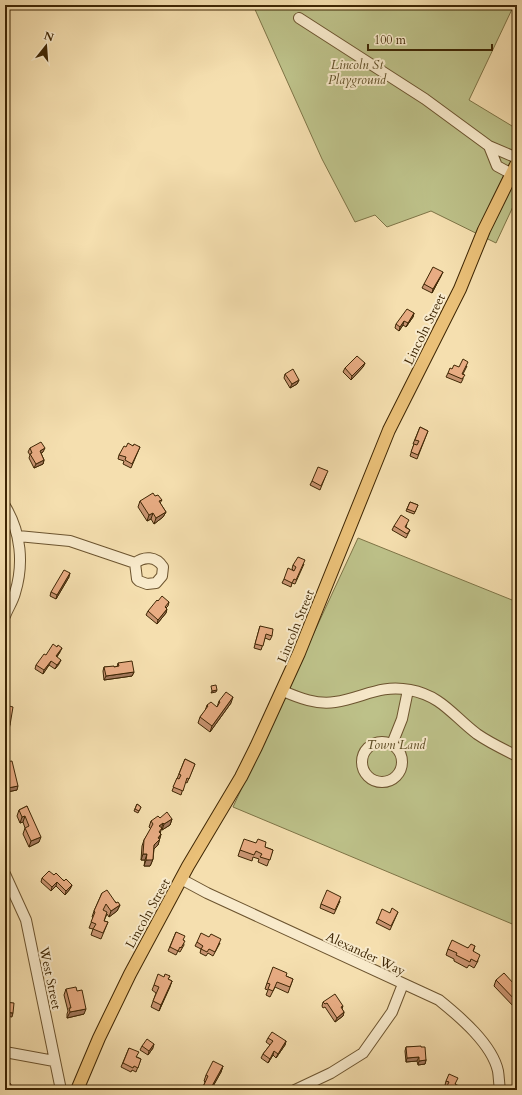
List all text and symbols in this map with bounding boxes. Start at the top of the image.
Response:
north arrow [26,26,66,66]
scale bar [368,26,492,52]
text: N [42,28,56,46]
text: 100 m [374,32,407,48]
park label: Lincoln St Playground [328,56,387,89]
street label: Lincoln Street [400,291,450,368]
street label: Lincoln Street [273,587,319,666]
park label: Town Land [367,736,426,754]
street label: Lincoln Street [121,875,174,952]
street label: Alexander Way [323,928,408,980]
street label: West Street [34,944,65,1011]

